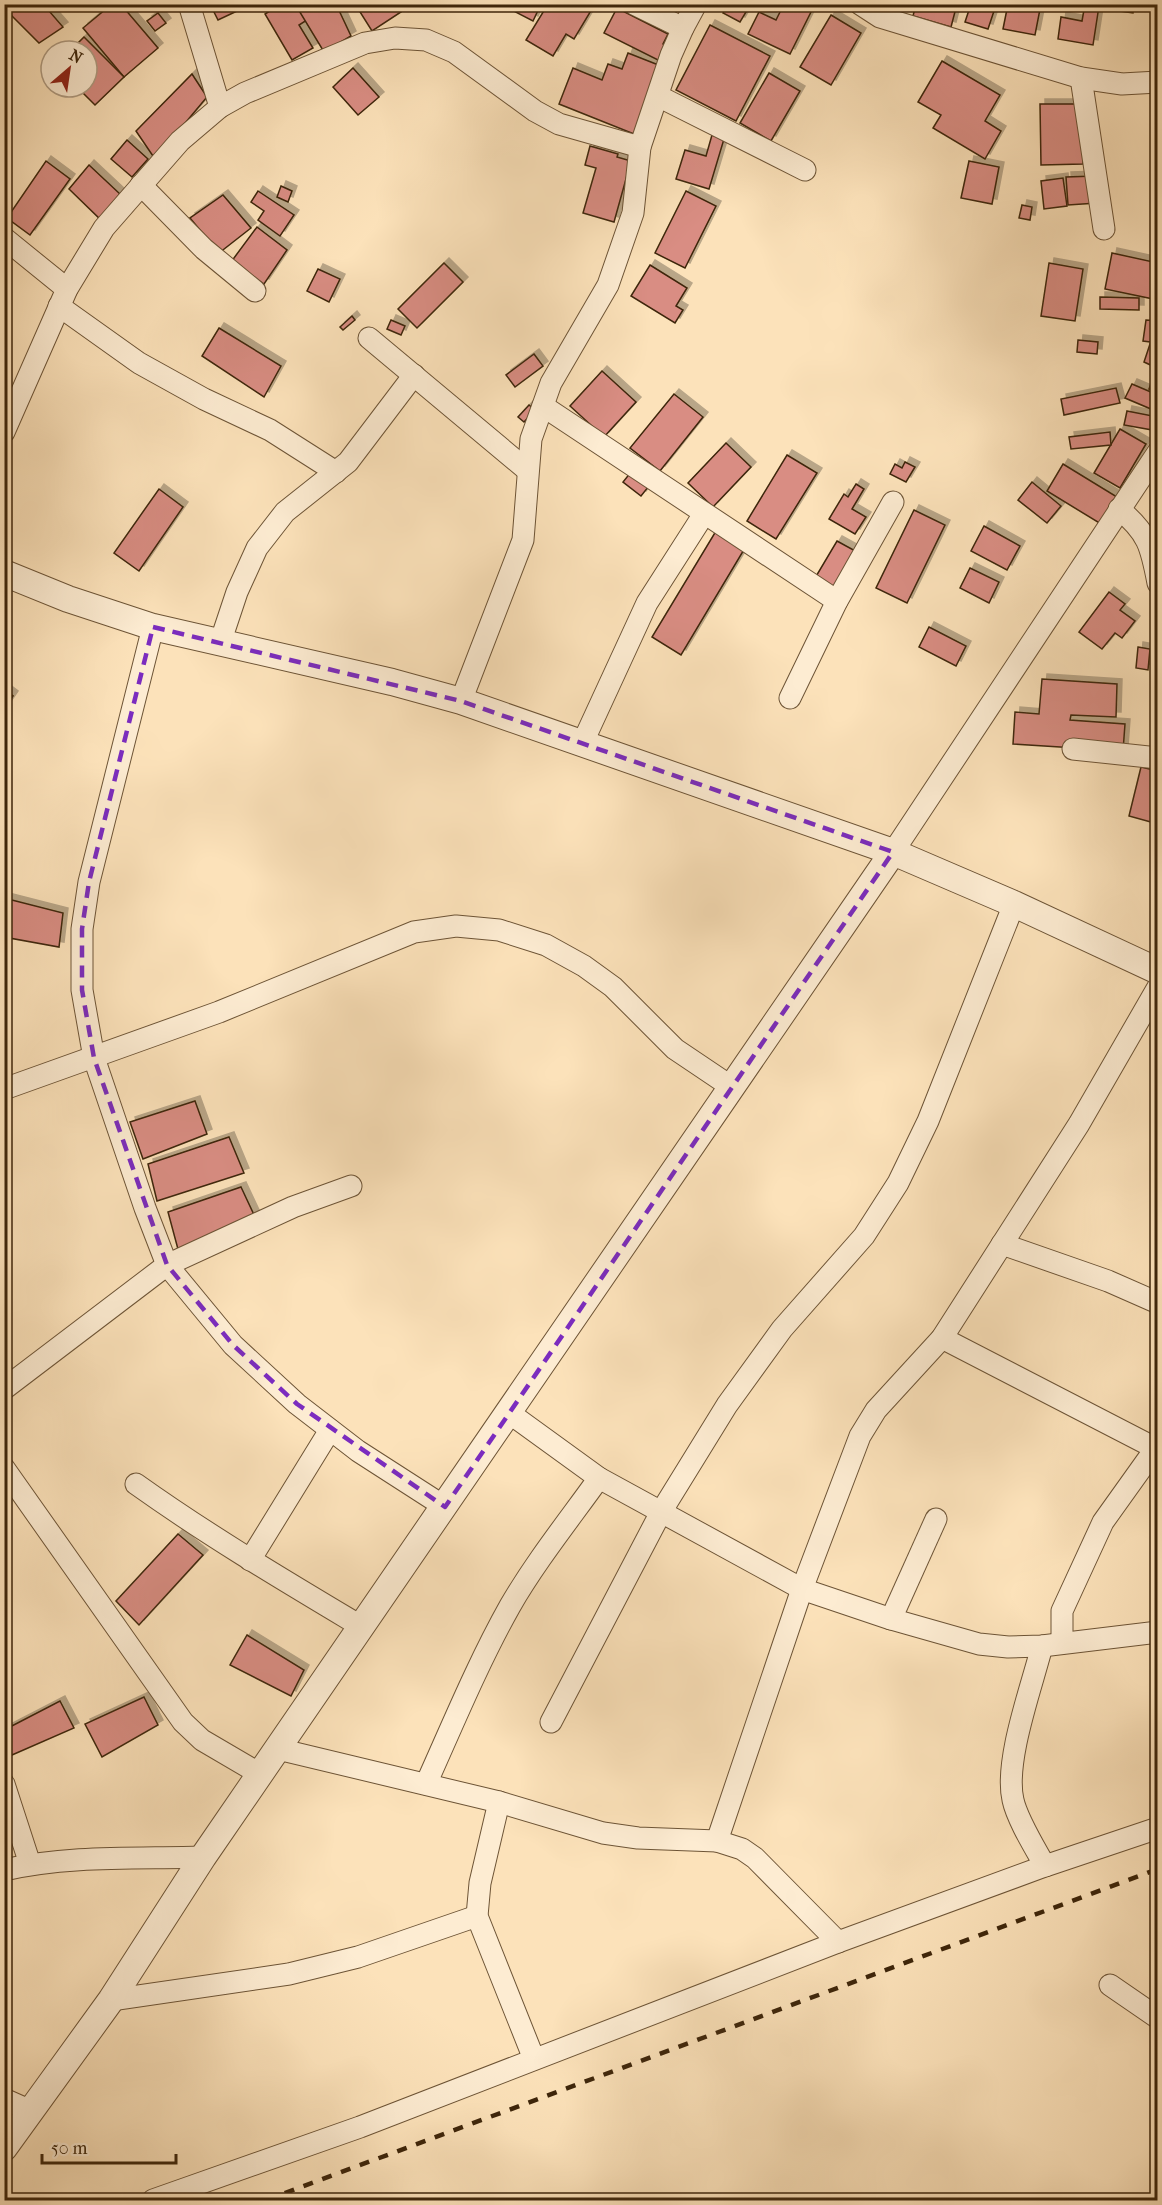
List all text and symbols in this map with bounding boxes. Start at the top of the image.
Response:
north arrow [39,39,99,99]
text: N [66,45,87,68]
scale bar [42,2127,176,2165]
text: 50 m [51,2138,88,2159]

